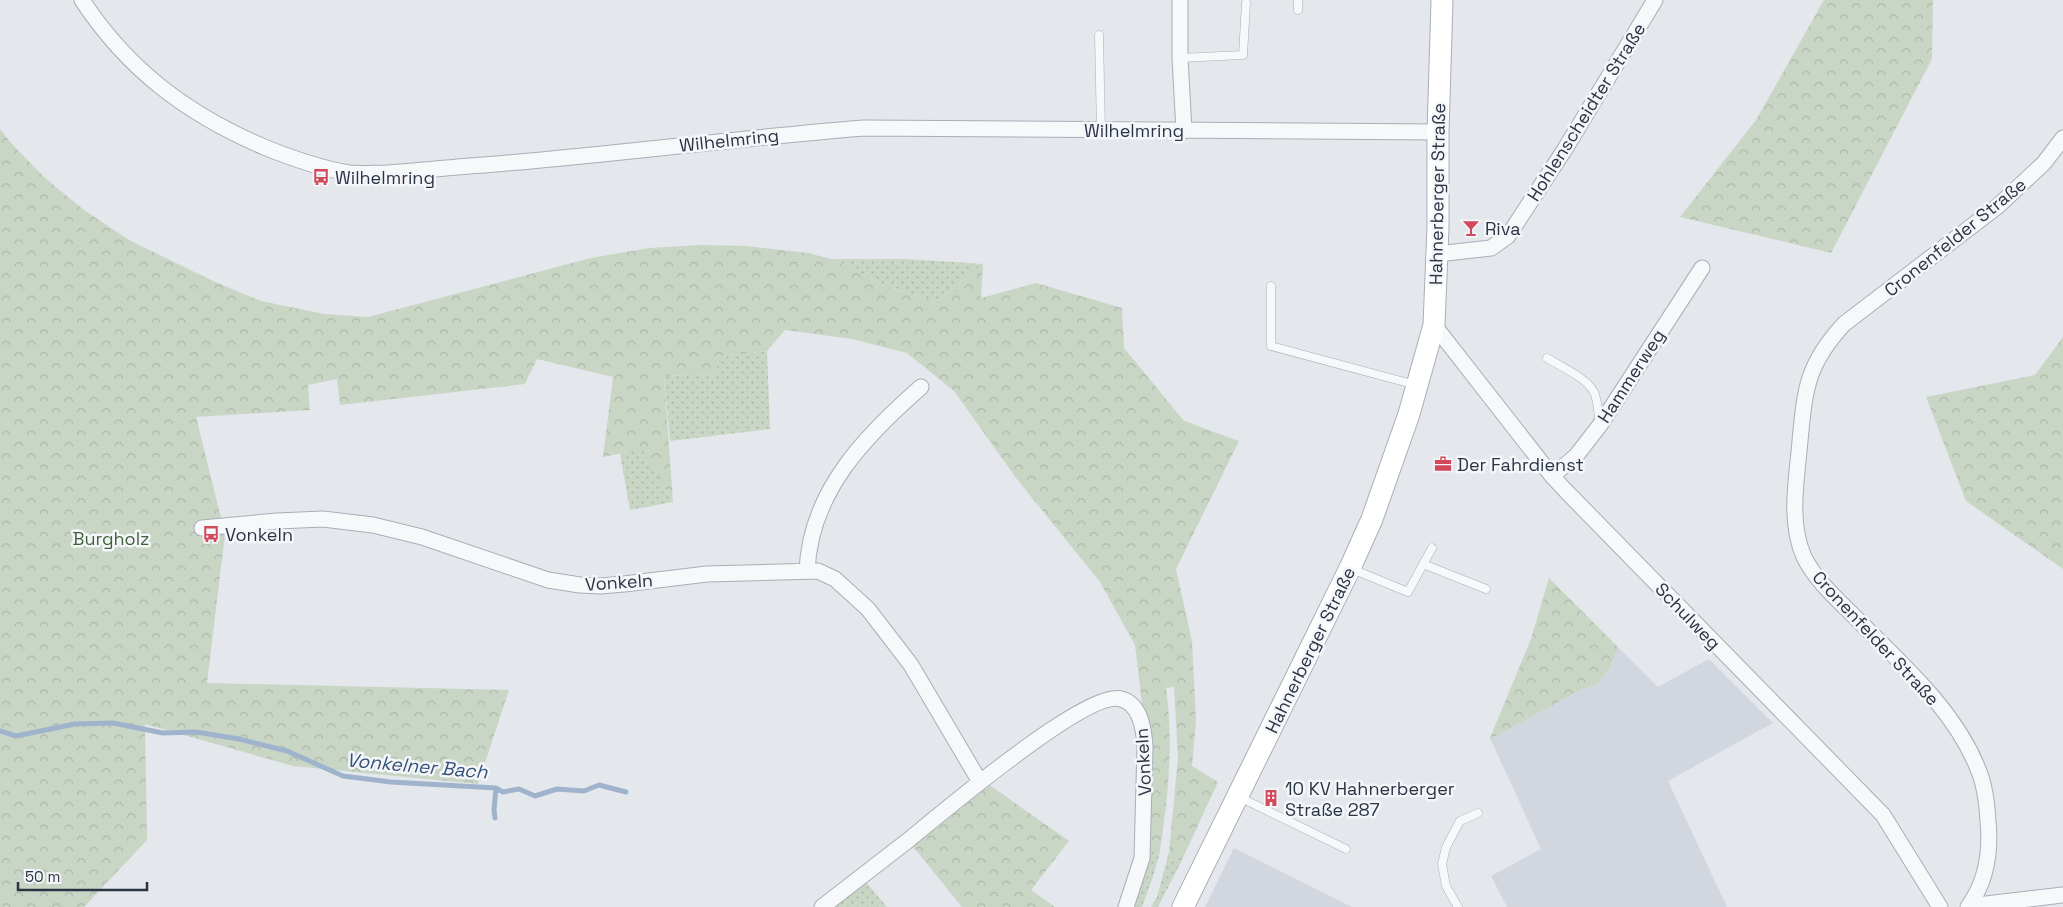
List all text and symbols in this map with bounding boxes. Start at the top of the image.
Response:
street label: Hohlenscheidter Straße [1522,19,1650,205]
street label: Hahnerberger Straße [1424,103,1450,285]
street label: Wilhelmring [1084,119,1184,142]
street label: Wilhelmring [678,123,780,157]
place label: Wilhelmring [335,166,435,189]
bus stop icon: Wilhelmring [311,167,331,187]
street label: Cronenfelder Straße [1879,173,2031,301]
place label: Riva [1485,217,1521,240]
bar icon: Riva [1461,218,1481,238]
street label: Hammerweg [1592,325,1670,427]
place label: Der Fahrdienst [1457,453,1584,476]
office icon: Der Fahrdienst [1433,454,1453,474]
place label: Vonkeln [225,523,293,546]
bus stop icon: Vonkeln [201,524,221,544]
park label: Burgholz [73,527,149,550]
street label: Hahnerberger Straße [1260,563,1360,737]
street label: Cronenfelder Straße [1808,566,1944,710]
street label: Vonkeln [584,568,654,596]
street label: Schulweg [1650,578,1726,654]
street label: Vonkeln [1130,727,1156,797]
water label: Vonkelner Bach [346,747,489,785]
place label: 10 KV Hahnerberger Straße 287 [1285,777,1455,821]
building icon: 10 KV Hahnerberger Straße 287 [1261,788,1281,808]
scale bar [18,860,146,892]
text: 50 m [25,867,60,886]

